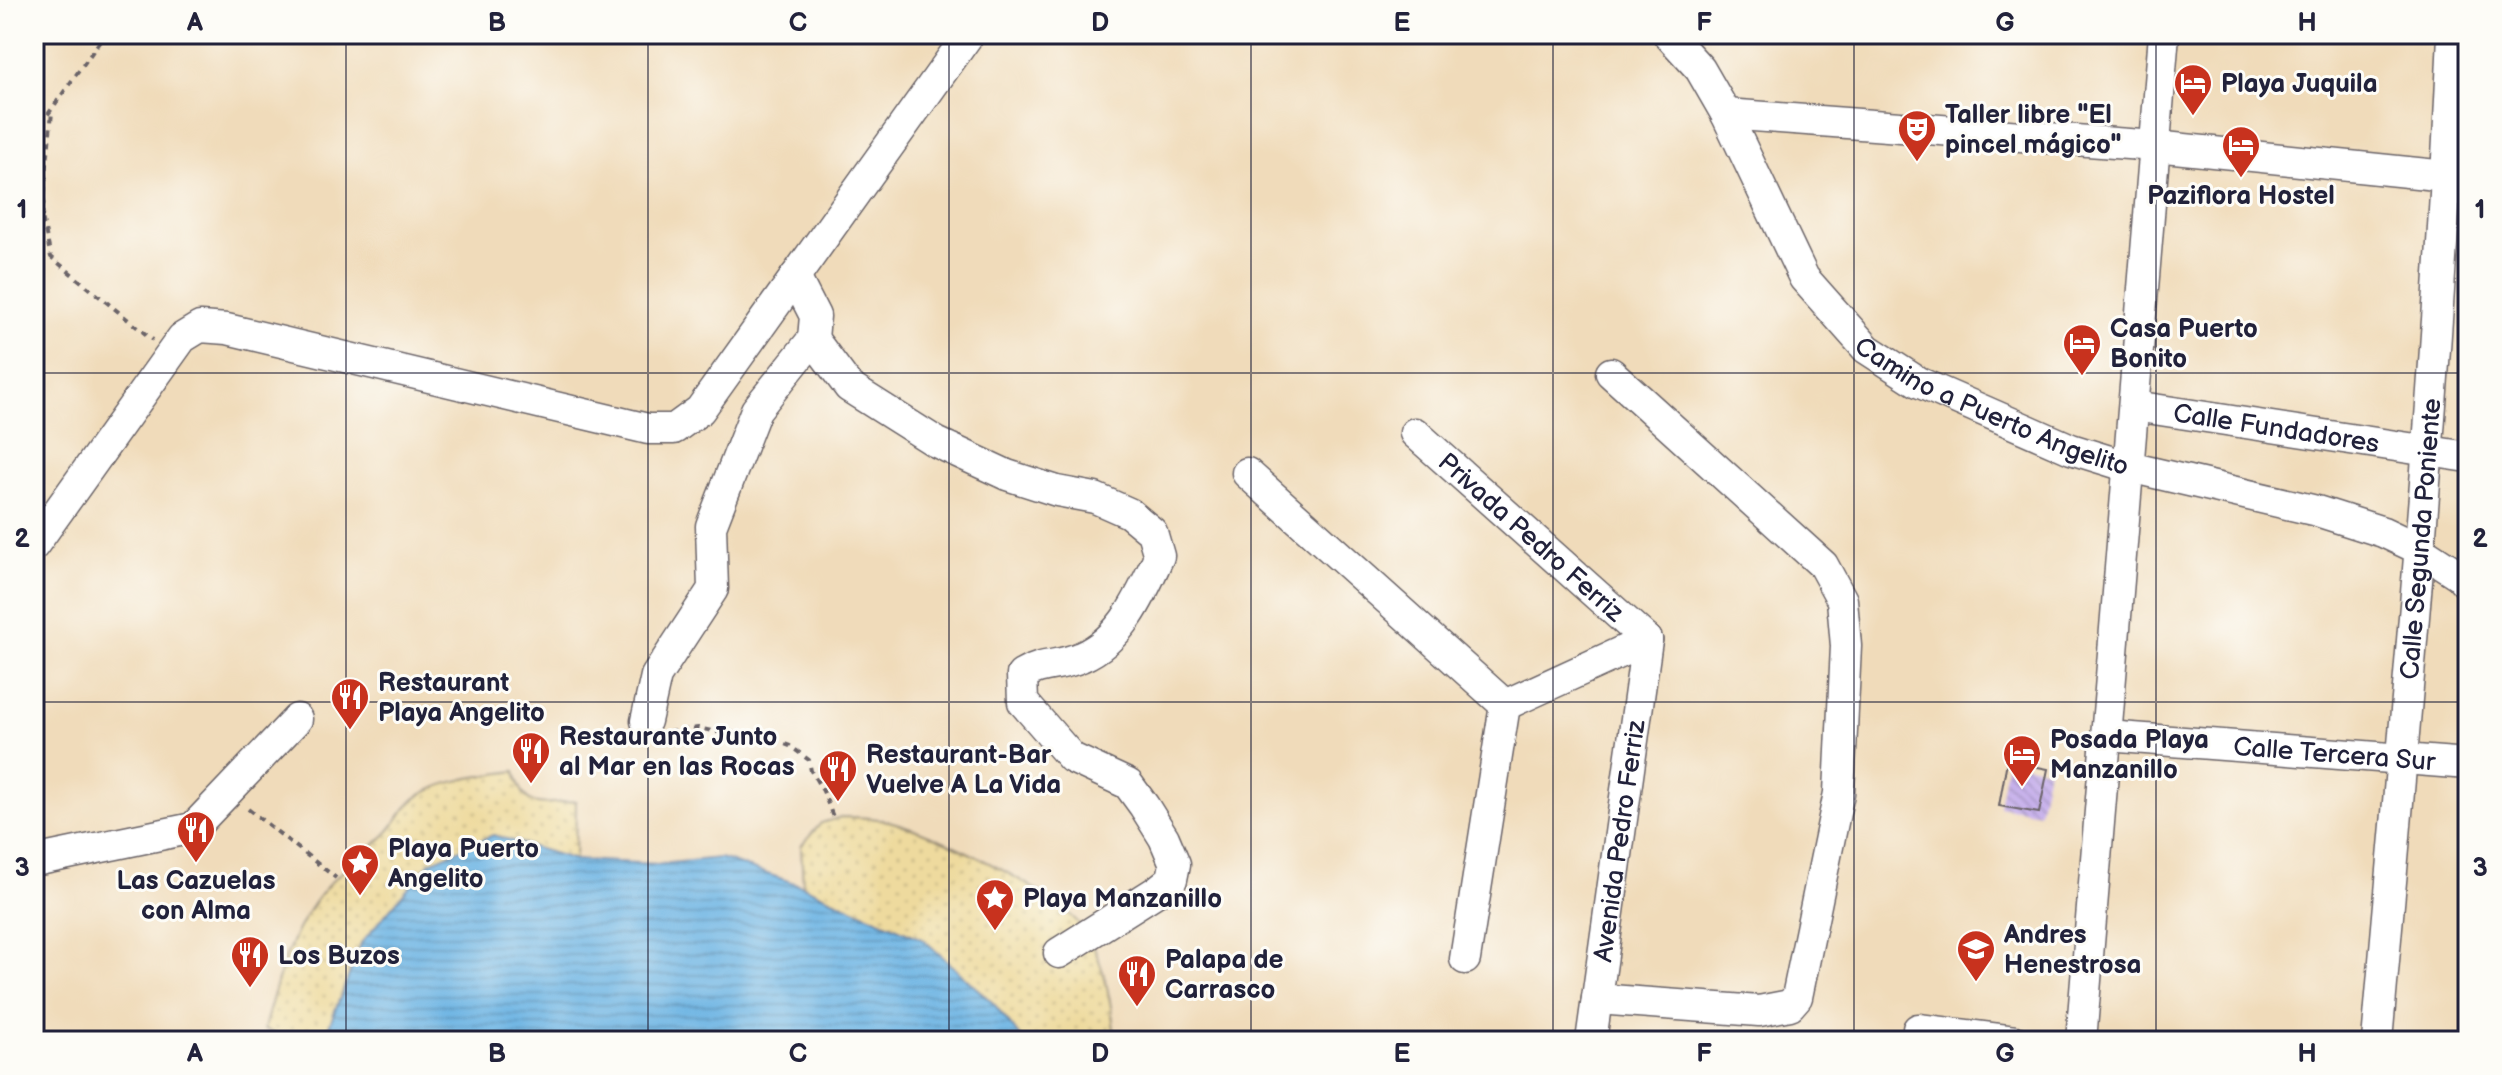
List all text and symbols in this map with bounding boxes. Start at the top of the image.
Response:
text: A [186,8,203,39]
text: B [488,8,506,39]
text: C [789,8,807,39]
text: D [1091,8,1109,39]
text: E [1394,8,1411,39]
text: F [1696,8,1712,39]
text: G [1995,8,2015,39]
text: H [2297,8,2317,39]
hotel icon: Playa Juquila [2172,62,2214,117]
place label: Playa Juquila [2221,69,2378,100]
place label: Taller libre "El pincel mágico" [1945,100,2122,161]
theatre icon: Taller libre "El pincel mágico" [1896,108,1938,163]
hotel icon: Paziflora Hostel [2220,124,2262,179]
place label: Paziflora Hostel [2147,181,2335,212]
text: 1 [17,195,27,226]
text: 1 [2475,195,2485,226]
place label: Casa Puerto Bonito [2110,314,2258,375]
hotel icon: Casa Puerto Bonito [2061,322,2103,377]
street label: Camino a Puerto Angelito [1847,331,2132,483]
street label: Calle Segunda Poniente [2395,397,2448,681]
street label: Calle Fundadores [2171,398,2381,460]
street label: Privada Pedro Ferriz [1431,447,1630,629]
text: 2 [14,524,30,555]
text: 2 [2472,524,2488,555]
place label: Restaurant Playa Angelito [378,668,545,729]
restaurant icon: Restaurant Playa Angelito [329,676,371,731]
street label: Avenida Pedro Ferriz [1588,718,1653,964]
place label: Restaurante Junto al Mar en las Rocas [559,722,795,783]
place label: Posada Playa Manzanillo [2050,725,2209,786]
restaurant icon: Restaurante Junto al Mar en las Rocas [510,730,552,785]
street label: Calle Tercera Sur [2232,732,2437,778]
hotel icon: Posada Playa Manzanillo [2001,733,2043,788]
place label: Restaurant-Bar Vuelve A La Vida [866,740,1061,801]
restaurant icon: Restaurant-Bar Vuelve A La Vida [817,748,859,803]
restaurant icon: Las Cazuelas con Alma [175,809,217,864]
place label: Playa Puerto Angelito [387,834,539,895]
place icon: Playa Puerto Angelito [339,842,381,897]
text: 3 [14,853,30,884]
text: 3 [2472,853,2488,884]
place label: Las Cazuelas con Alma [116,866,276,927]
place icon: Playa Manzanillo [974,877,1016,932]
place label: Playa Manzanillo [1023,884,1222,915]
place label: Andres Henestrosa [2003,920,2141,981]
school or university icon: Andres Henestrosa [1955,928,1997,983]
restaurant icon: Los Buzos [229,934,271,989]
place label: Los Buzos [278,941,400,972]
place label: Palapa de Carrasco [1165,945,1284,1006]
restaurant icon: Palapa de Carrasco [1116,953,1158,1008]
text: A [186,1039,203,1070]
text: B [488,1039,506,1070]
text: C [789,1039,807,1070]
text: D [1091,1039,1109,1070]
text: E [1394,1039,1411,1070]
text: F [1696,1039,1712,1070]
text: G [1995,1039,2015,1070]
text: H [2297,1039,2317,1070]

